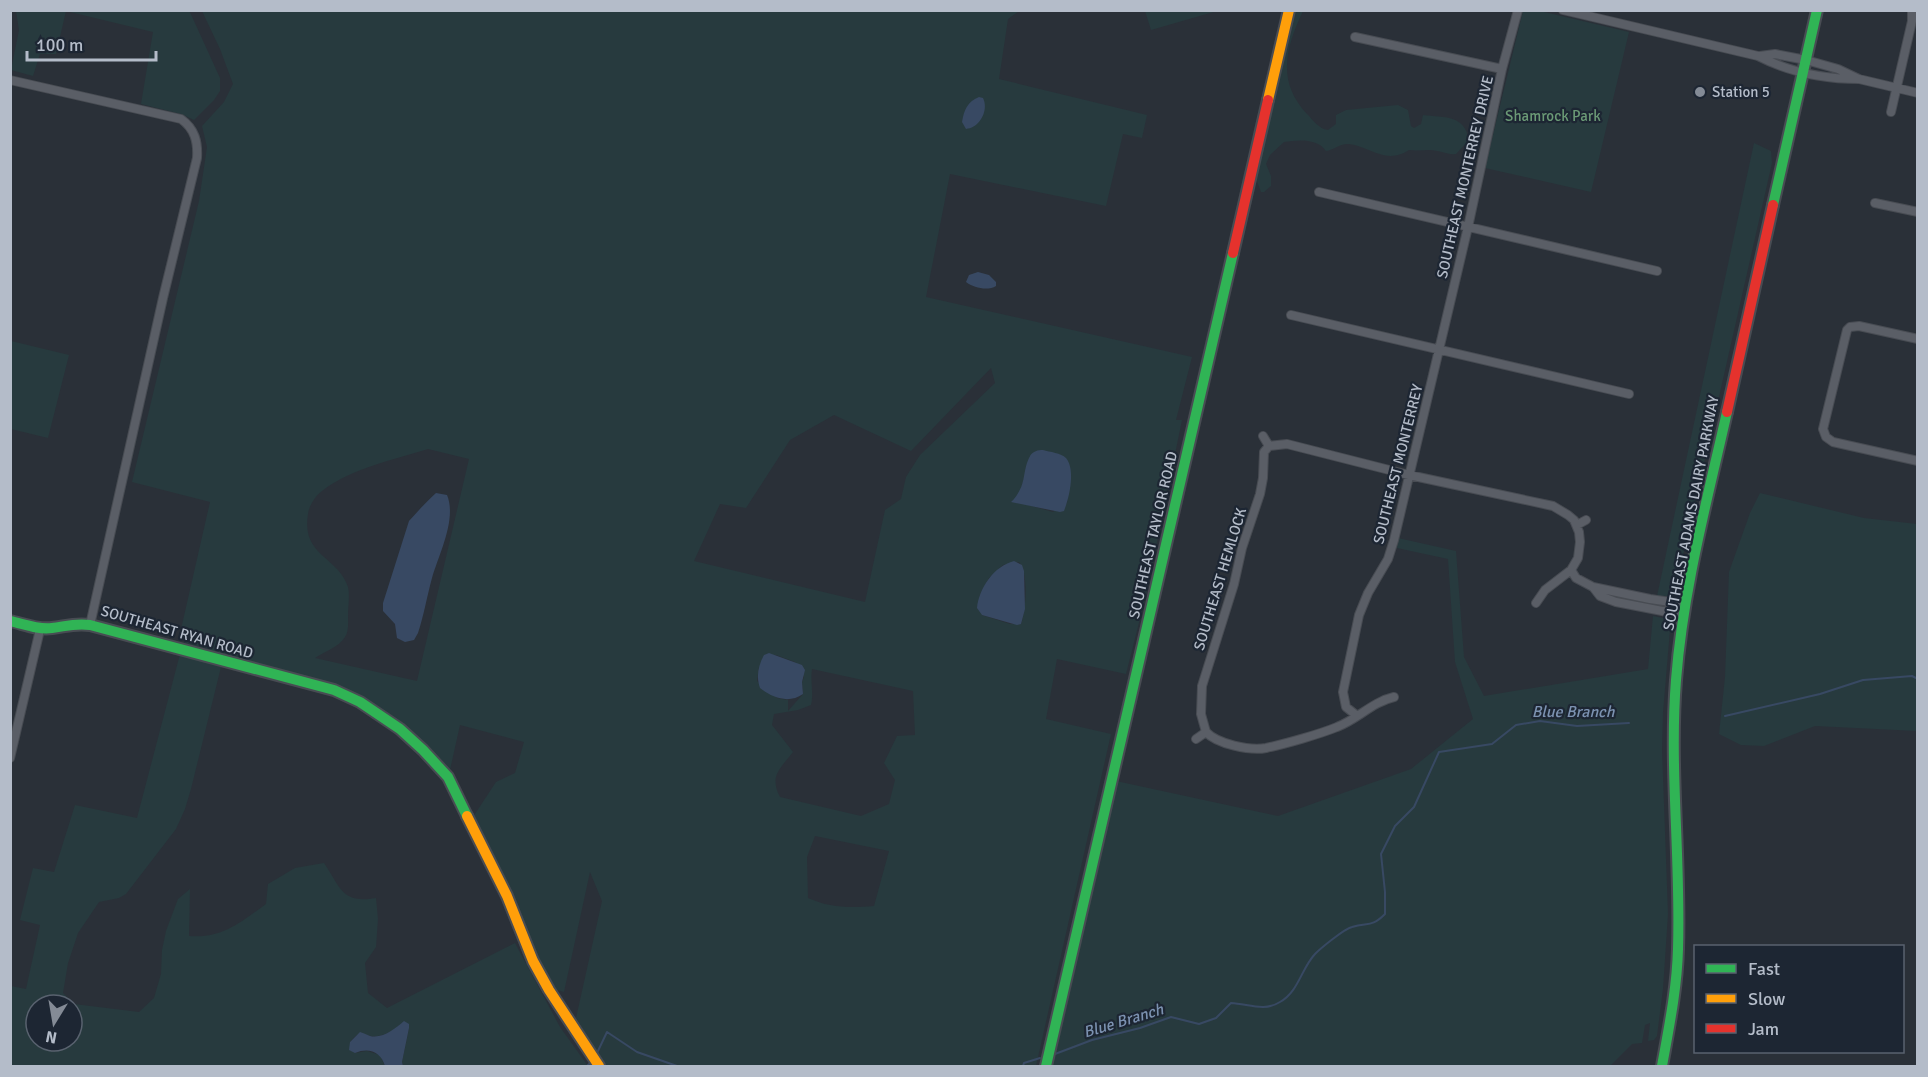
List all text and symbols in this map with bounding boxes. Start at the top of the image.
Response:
scale bar [27,24,156,62]
text: 100 m [36,34,83,56]
street label: SOUTHEAST MONTERREY DRIVE [1433,74,1497,280]
place label: Station 5 [1712,83,1770,101]
marker: Station 5 [1693,85,1707,99]
park label: Shamrock Park [1505,107,1601,125]
street label: SOUTHEAST MONTERREY [1369,382,1427,546]
street label: SOUTHEAST ADAMS DAIRY PARKWAY [1659,393,1723,632]
street label: SOUTHEAST TAYLOR ROAD [1125,450,1181,620]
street label: SOUTHEAST HEMLOCK [1190,506,1250,652]
street label: SOUTHEAST RYAN ROAD [99,602,255,662]
water label: Blue Branch [1532,702,1616,722]
legend [1694,945,1904,1053]
text: Fast [1748,958,1780,980]
text: Slow [1748,988,1785,1010]
north arrow [24,993,84,1053]
water label: Blue Branch [1081,999,1167,1043]
text: Jam [1748,1018,1779,1040]
text: N [44,1026,59,1048]

